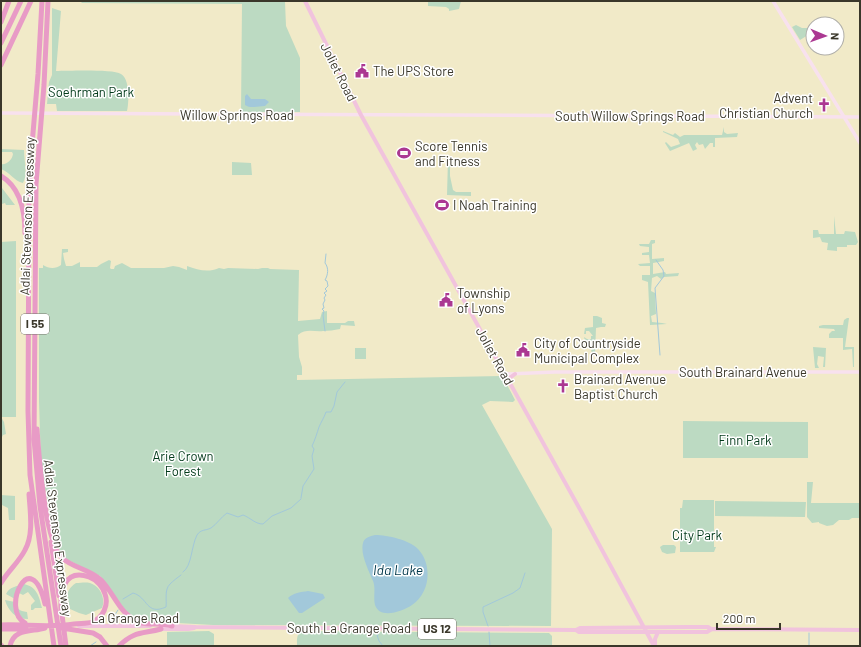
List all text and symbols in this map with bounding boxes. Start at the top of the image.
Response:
north arrow [805,16,845,56]
text: N [829,32,842,40]
street label: Joliet Road [317,40,361,104]
public building icon: The UPS Store [354,63,370,79]
place label: The UPS Store [373,63,454,79]
park label: Soehrman Park [48,84,134,100]
place label: Advent Christian Church [719,90,813,121]
church icon: Advent Christian Church [816,97,832,113]
street label: Willow Springs Road [180,107,294,123]
street label: South Willow Springs Road [555,108,705,124]
street label: Adlai Stevenson Expressway [16,137,38,295]
place label: Score Tennis and Fitness [415,138,488,169]
sports icon: Score Tennis and Fitness [396,145,412,161]
sports icon: I Noah Training [434,197,450,213]
place label: I Noah Training [453,197,537,213]
place label: Township of Lyons [457,285,510,316]
public building icon: Township of Lyons [438,292,454,308]
road number: I 55 [21,314,49,334]
street label: Joliet Road [473,324,517,388]
place label: City of Countryside Municipal Complex [534,335,641,366]
public building icon: City of Countryside Municipal Complex [515,342,531,358]
street label: South Brainard Avenue [679,364,807,380]
place label: Brainard Avenue Baptist Church [574,371,666,402]
church icon: Brainard Avenue Baptist Church [555,378,571,394]
park label: Finn Park [719,432,772,448]
park label: Arie Crown Forest [152,448,214,479]
street label: Adlai Stevenson Expressway [40,458,76,618]
park label: City Park [672,527,723,543]
water label: Ida Lake [373,561,423,578]
scale bar [717,605,780,631]
street label: La Grange Road [91,610,179,626]
text: 200 m [723,611,755,625]
road number: US 12 [418,619,456,639]
street label: South La Grange Road [287,620,411,636]

